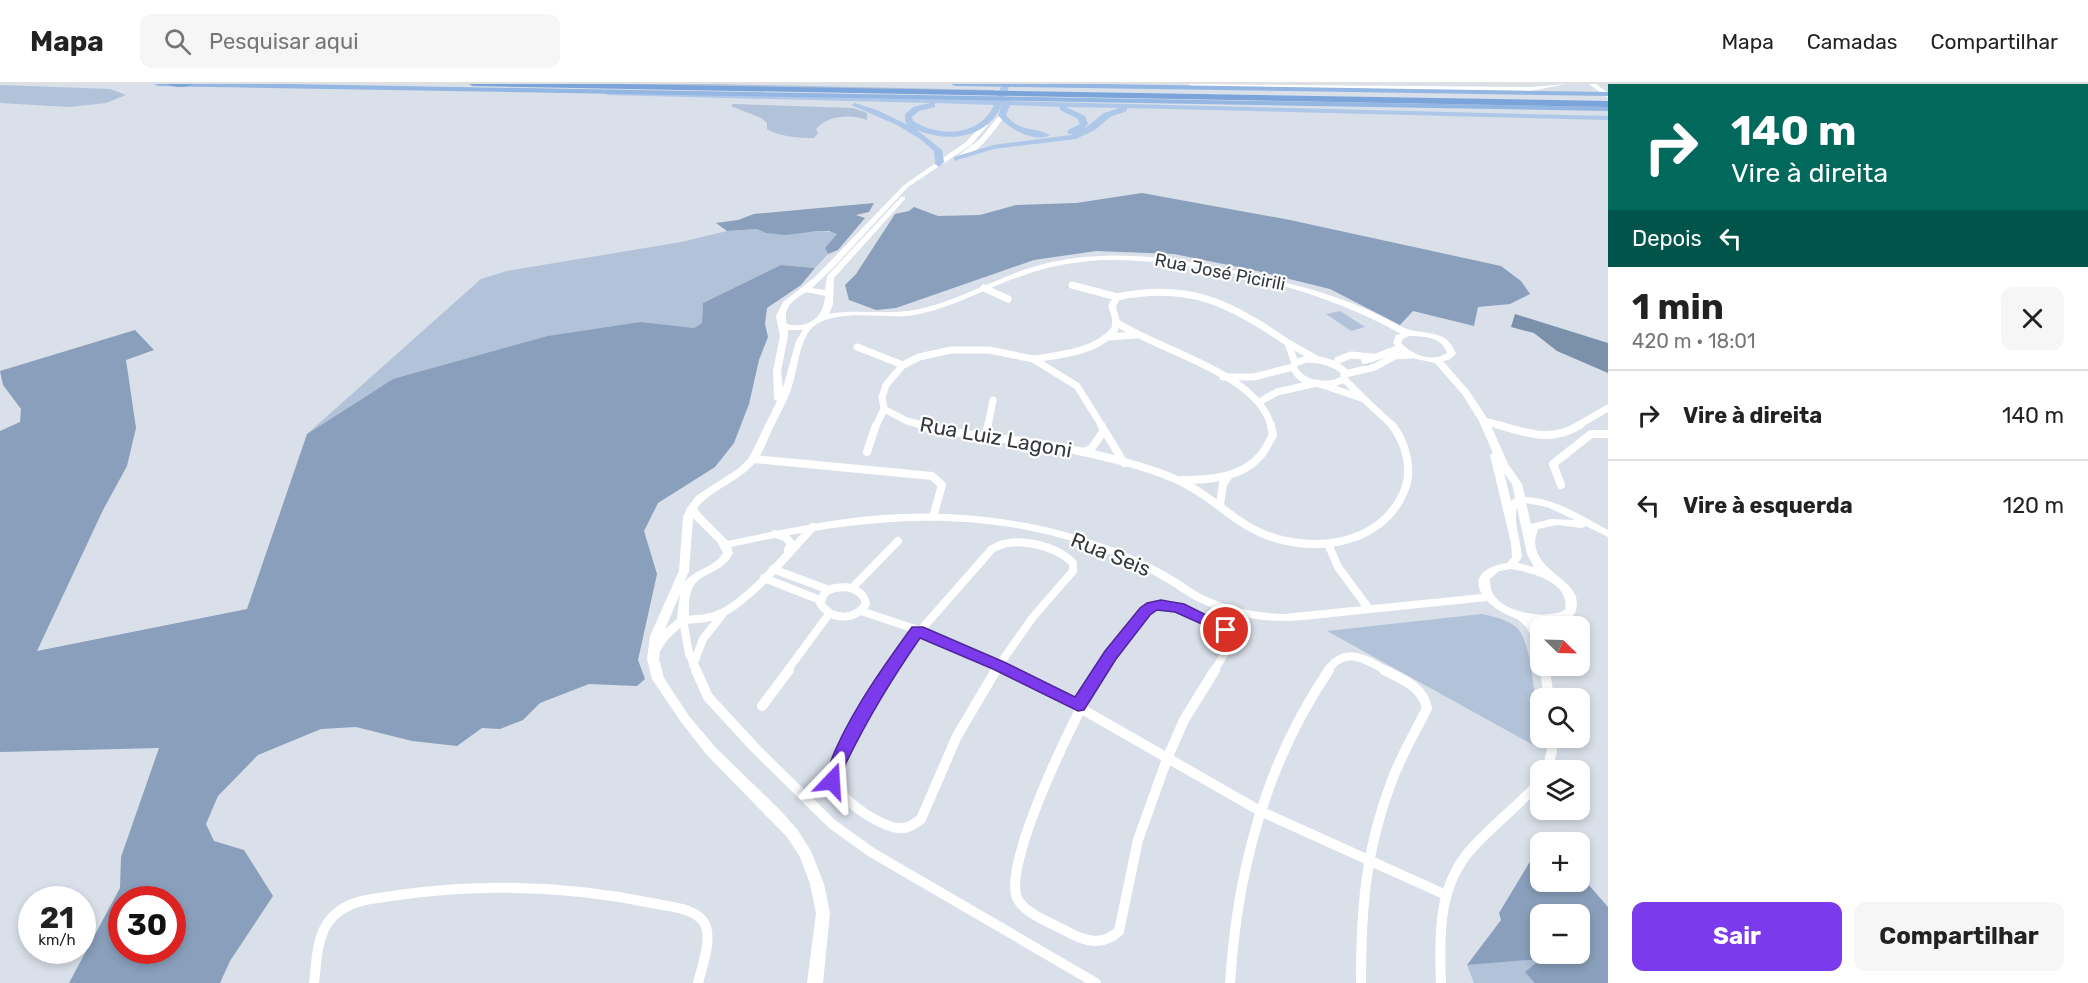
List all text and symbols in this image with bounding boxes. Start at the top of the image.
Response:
search box [140,14,560,68]
text: Mapa [30,25,104,58]
icon: search [161,25,194,58]
text: Pesquisar aqui [209,28,359,55]
text: Mapa [1721,29,1774,54]
text: Camadas [1807,29,1897,54]
text: Compartilhar [1930,29,2058,54]
text: 140 m [1731,106,1857,156]
icon: right [1632,108,1710,186]
text: Vire à direita [1731,157,1888,189]
icon: left [1714,222,1747,255]
text: Depois [1632,225,1702,252]
street label: Rua José Picirili [1153,249,1287,295]
text: 1 min [1632,285,1724,328]
button: close [2001,287,2064,350]
text: 420 m · 18:01 [1632,329,1756,353]
icon: right [1632,399,1665,432]
text: Vire à direita [1683,402,1822,429]
text: 140 m [2002,402,2064,429]
street label: Rua Luiz Lagoni [918,411,1074,463]
icon: left [1632,489,1665,522]
text: Vire à esquerda [1683,492,1853,519]
text: 120 m [2003,492,2064,519]
street label: Rua Seis [1067,527,1155,581]
pin [1200,604,1251,655]
icon: arrive [1209,613,1242,646]
north arrow [1530,616,1590,676]
map controls [1530,616,1590,964]
button: search [1530,688,1590,748]
position arrow [800,749,864,813]
button: layers [1530,760,1590,820]
button: + [1530,832,1590,892]
speed limit sign: 30 [108,886,186,964]
text: 21 [40,900,74,936]
button: Sair [1632,902,1842,971]
button: Compartilhar [1854,902,2064,971]
button: − [1530,904,1590,964]
text: km/h [38,931,76,949]

